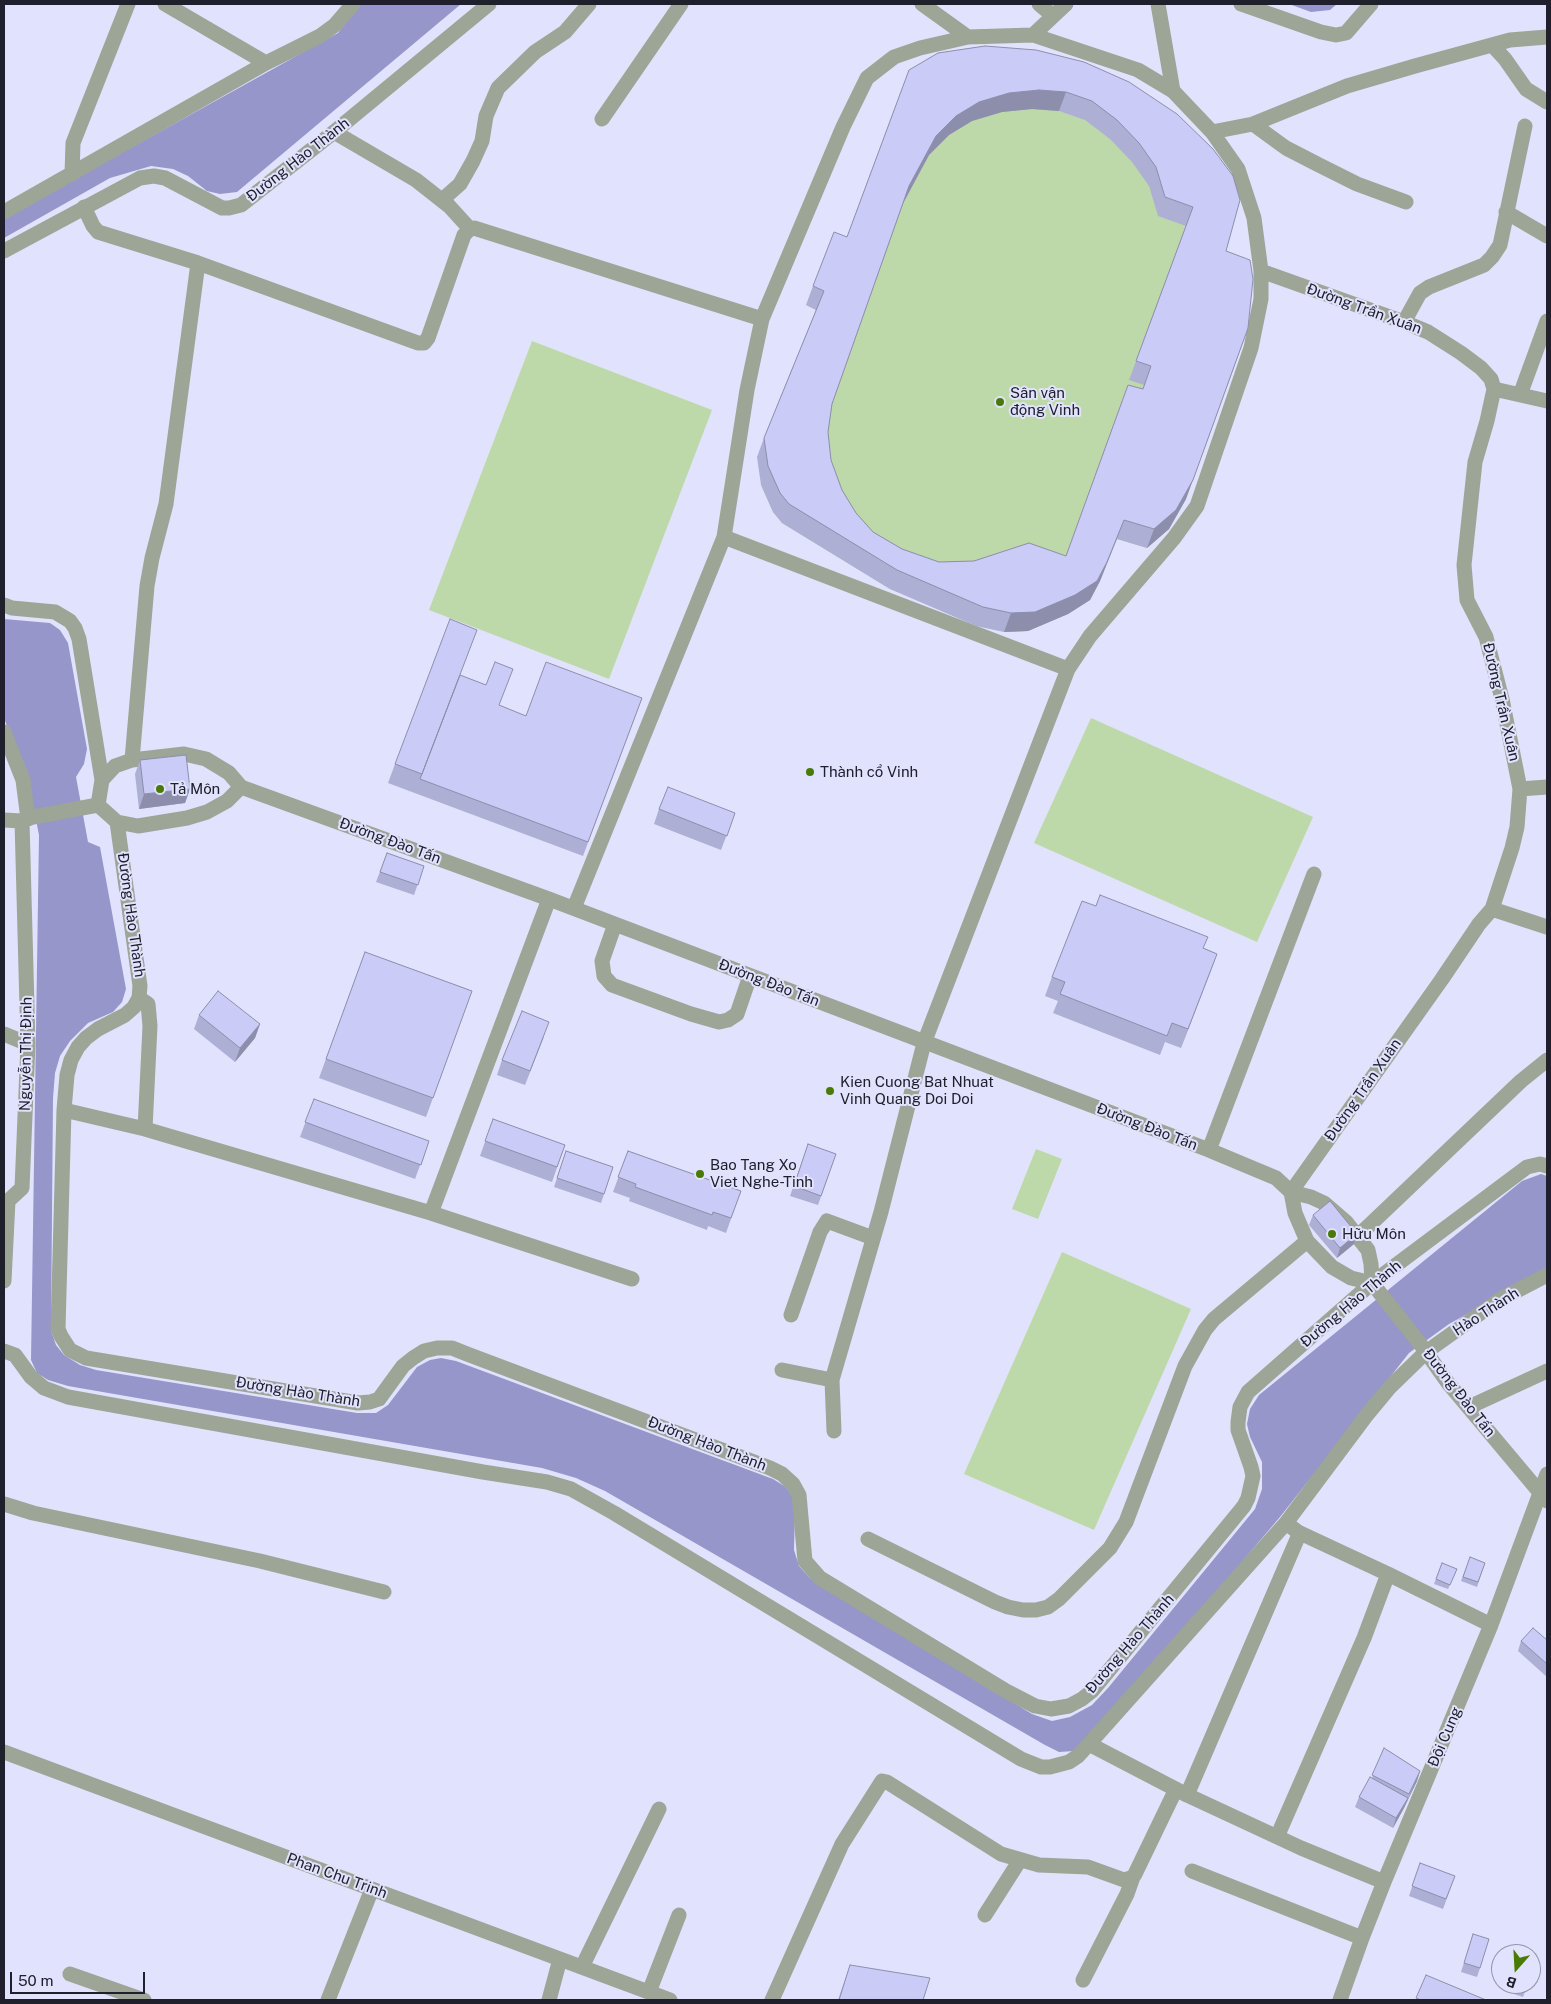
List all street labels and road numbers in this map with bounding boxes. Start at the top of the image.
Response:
street label: Đường Hào Thành [243,114,353,206]
street label: Đường Trần Xuân [1304,280,1424,338]
street label: Đường Trần Xuân [1479,641,1523,763]
street label: Đường Đào Tấn [337,814,443,868]
street label: Đường Hào Thành [113,852,149,978]
street label: Đường Đào Tấn [716,955,822,1011]
street label: Nguyễn Thị Định [16,997,36,1111]
street label: Đường Trần Xuân [1321,1035,1405,1145]
street label: Đường Đào Tấn [1094,1099,1200,1155]
street label: Đường Hào Thành [1297,1257,1405,1351]
street label: Hào Thành [1450,1284,1522,1340]
street label: Đường Đào Tấn [1419,1345,1499,1441]
street label: Đường Hào Thành [235,1373,361,1411]
street label: Đường Hào Thành [645,1413,769,1475]
street label: Đường Hào Thành [1082,1591,1178,1697]
street label: Đội Cung [1424,1704,1466,1770]
street label: Phan Chu Trinh [284,1850,390,1902]

